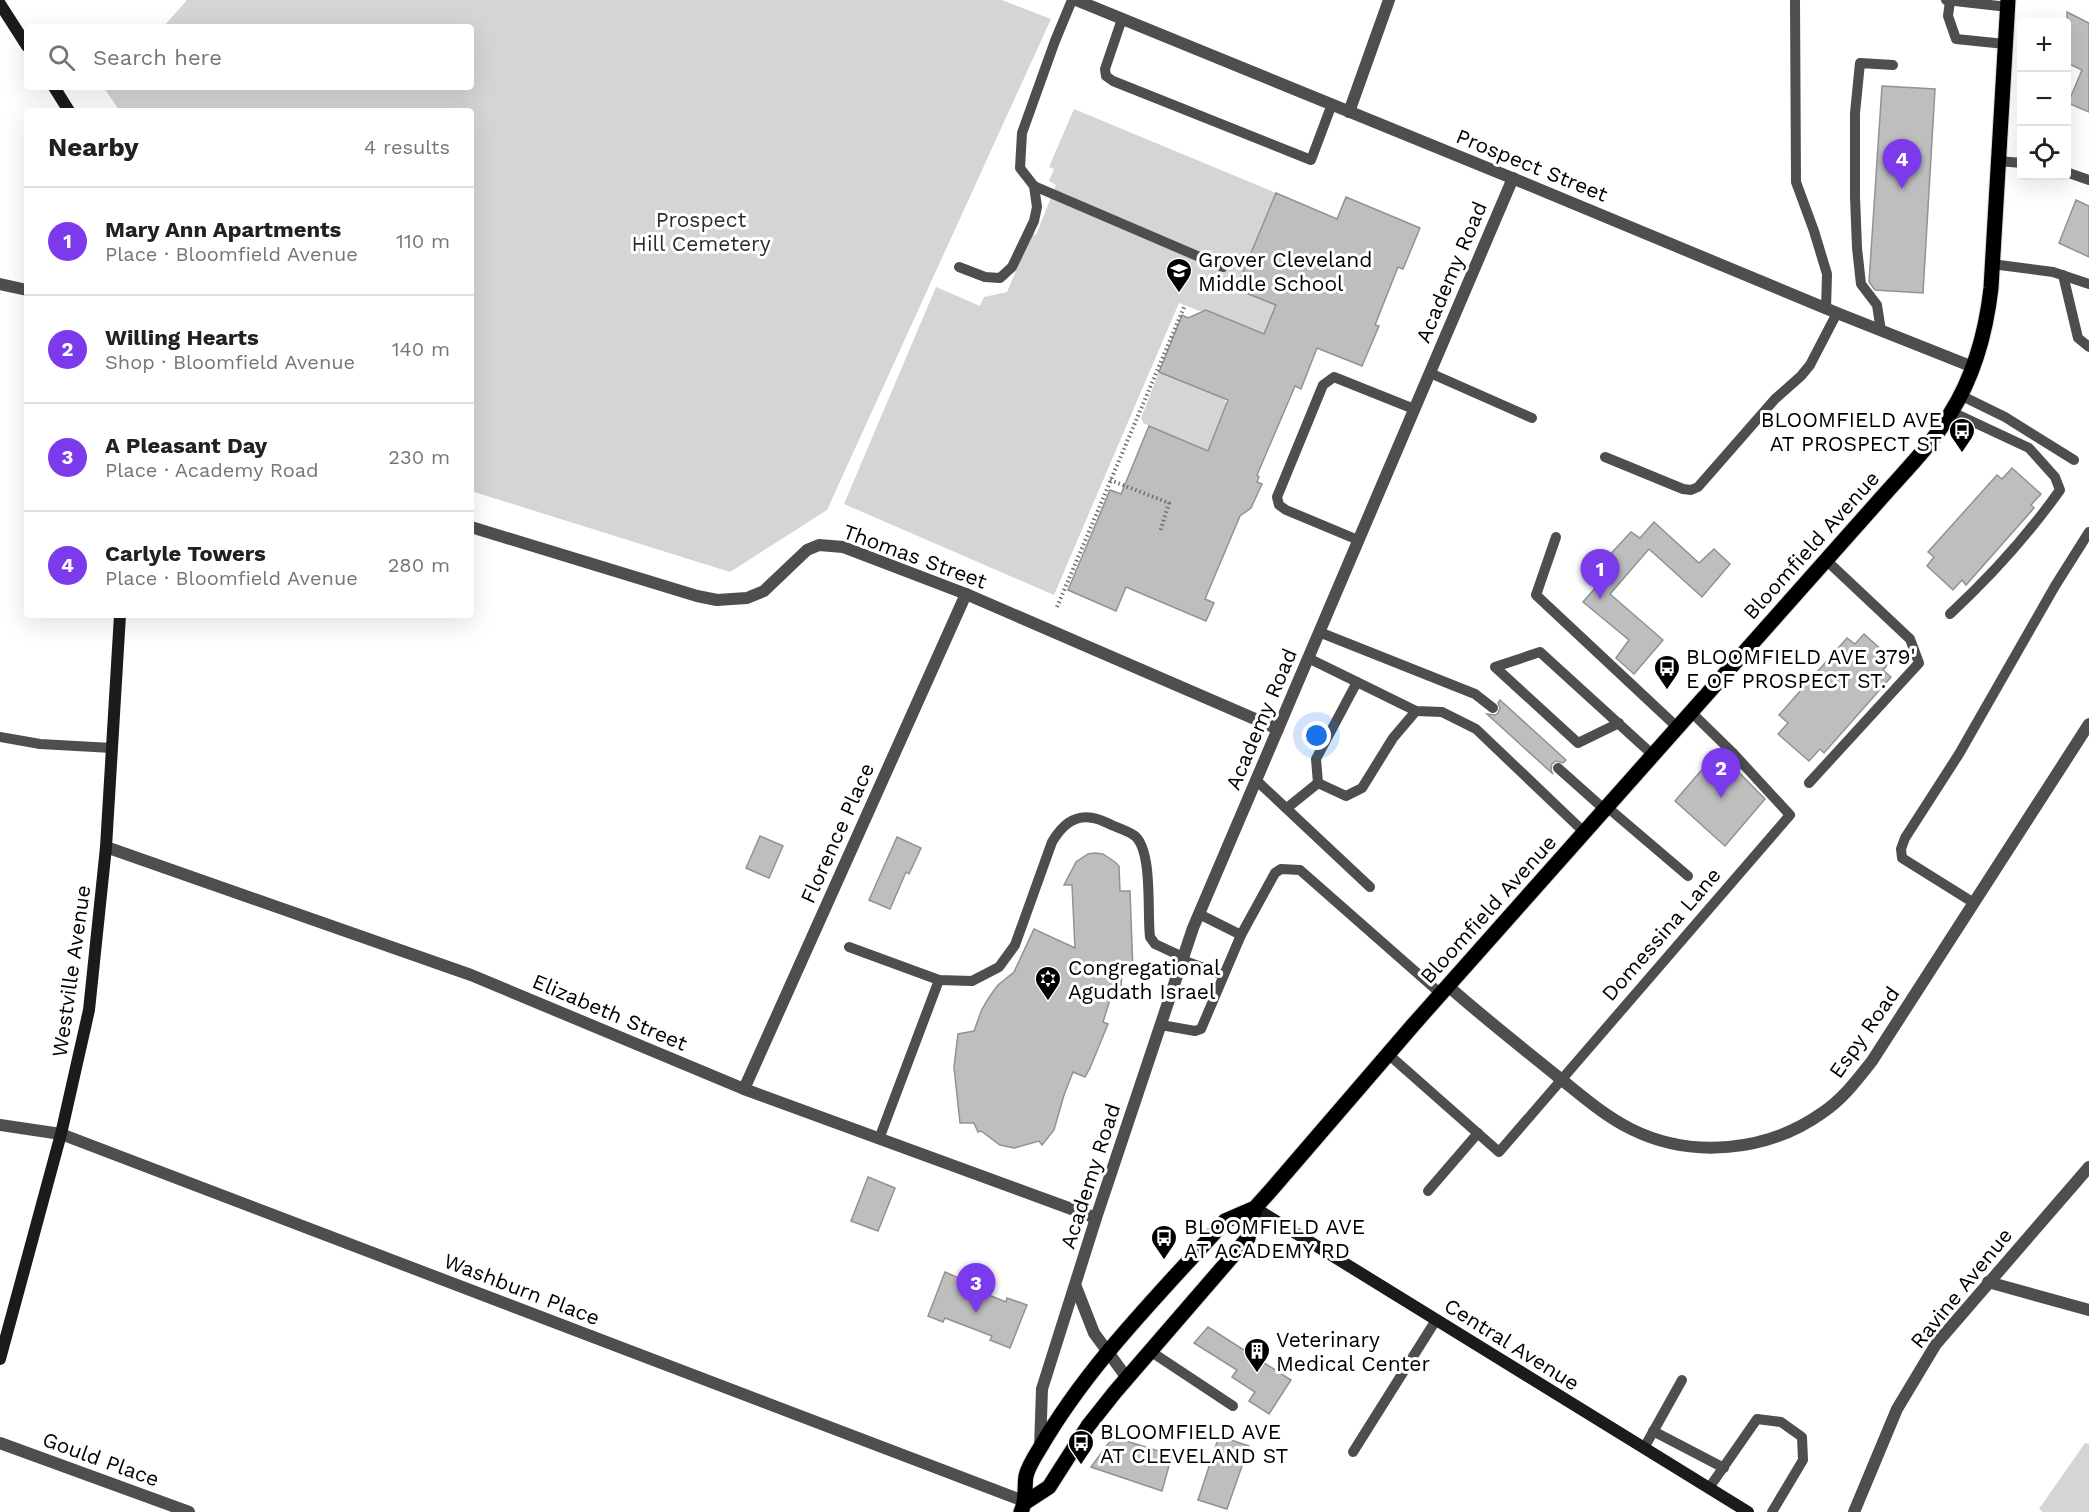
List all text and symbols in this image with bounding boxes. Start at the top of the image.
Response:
map controls [2017,18,2071,180]
button: + [2017,18,2071,72]
search box [24,24,474,90]
icon: search [45,41,78,74]
text: Search here [93,45,222,70]
button: − [2017,72,2071,126]
street label: Prospect Street [1453,123,1611,207]
button: locate [2017,126,2071,180]
text: Nearby [48,132,139,162]
text: 4 results [364,135,450,159]
pin: 4 [1882,140,1922,189]
street label: Academy Road [1410,198,1492,346]
park label: Prospect Hill Cemetery [632,207,771,256]
text: Mary Ann Apartments [105,217,341,242]
text: 1 [63,229,72,253]
text: 110 m [396,229,450,253]
text: Place · Bloomfield Avenue [105,242,358,266]
place label: Grover Cleveland Middle School [1198,247,1373,296]
school or university icon: Grover Cleveland Middle School [1164,256,1194,294]
text: Willing Hearts [105,325,259,350]
text: 2 [62,337,73,361]
text: 140 m [392,337,450,361]
text: Shop · Bloomfield Avenue [105,350,355,374]
place label: BLOOMFIELD AVE AT PROSPECT ST [1761,407,1942,456]
bus stop icon: BLOOMFIELD AVE AT PROSPECT ST [1947,416,1977,454]
text: A Pleasant Day [105,433,267,458]
text: 3 [62,445,73,469]
text: 230 m [388,445,450,469]
text: Place · Academy Road [105,458,319,482]
street label: Bloomfield Avenue [1738,466,1884,624]
street label: Thomas Street [840,518,991,594]
text: Carlyle Towers [105,541,266,566]
pin: 1 [1580,550,1620,599]
text: 4 [61,553,74,577]
text: 280 m [388,553,450,577]
text: Place · Bloomfield Avenue [105,566,358,590]
place label: BLOOMFIELD AVE 379' E OF PROSPECT ST. [1686,644,1915,693]
street label: Academy Road [1220,645,1302,793]
bus stop icon: BLOOMFIELD AVE 379' E OF PROSPECT ST. [1652,653,1682,691]
your location [1302,721,1331,750]
pin: 2 [1702,748,1740,798]
street label: Florence Place [795,759,879,907]
street label: Bloomfield Avenue [1415,830,1561,988]
street label: Domessina Lane [1596,862,1726,1006]
street label: Westville Avenue [47,883,95,1059]
place label: Congregational Agudath Israel [1068,955,1221,1004]
synagogue icon: Congregational Agudath Israel [1033,964,1063,1002]
street label: Elizabeth Street [529,968,691,1056]
street label: Espy Road [1823,981,1905,1083]
street label: Academy Road [1055,1100,1125,1252]
place label: BLOOMFIELD AVE AT ACADEMY RD [1184,1214,1365,1263]
bus stop icon: BLOOMFIELD AVE AT ACADEMY RD [1149,1223,1179,1261]
street label: Ravine Avenue [1905,1223,2017,1353]
street label: Washburn Place [440,1248,604,1330]
pin: 3 [956,1264,996,1313]
street label: Central Avenue [1440,1292,1584,1396]
place label: Veterinary Medical Center [1276,1327,1430,1376]
building icon: Veterinary Medical Center [1242,1336,1272,1374]
place label: BLOOMFIELD AVE AT CLEVELAND ST [1100,1419,1289,1468]
street label: Gould Place [39,1426,163,1492]
bus stop icon: BLOOMFIELD AVE AT CLEVELAND ST [1066,1428,1096,1466]

